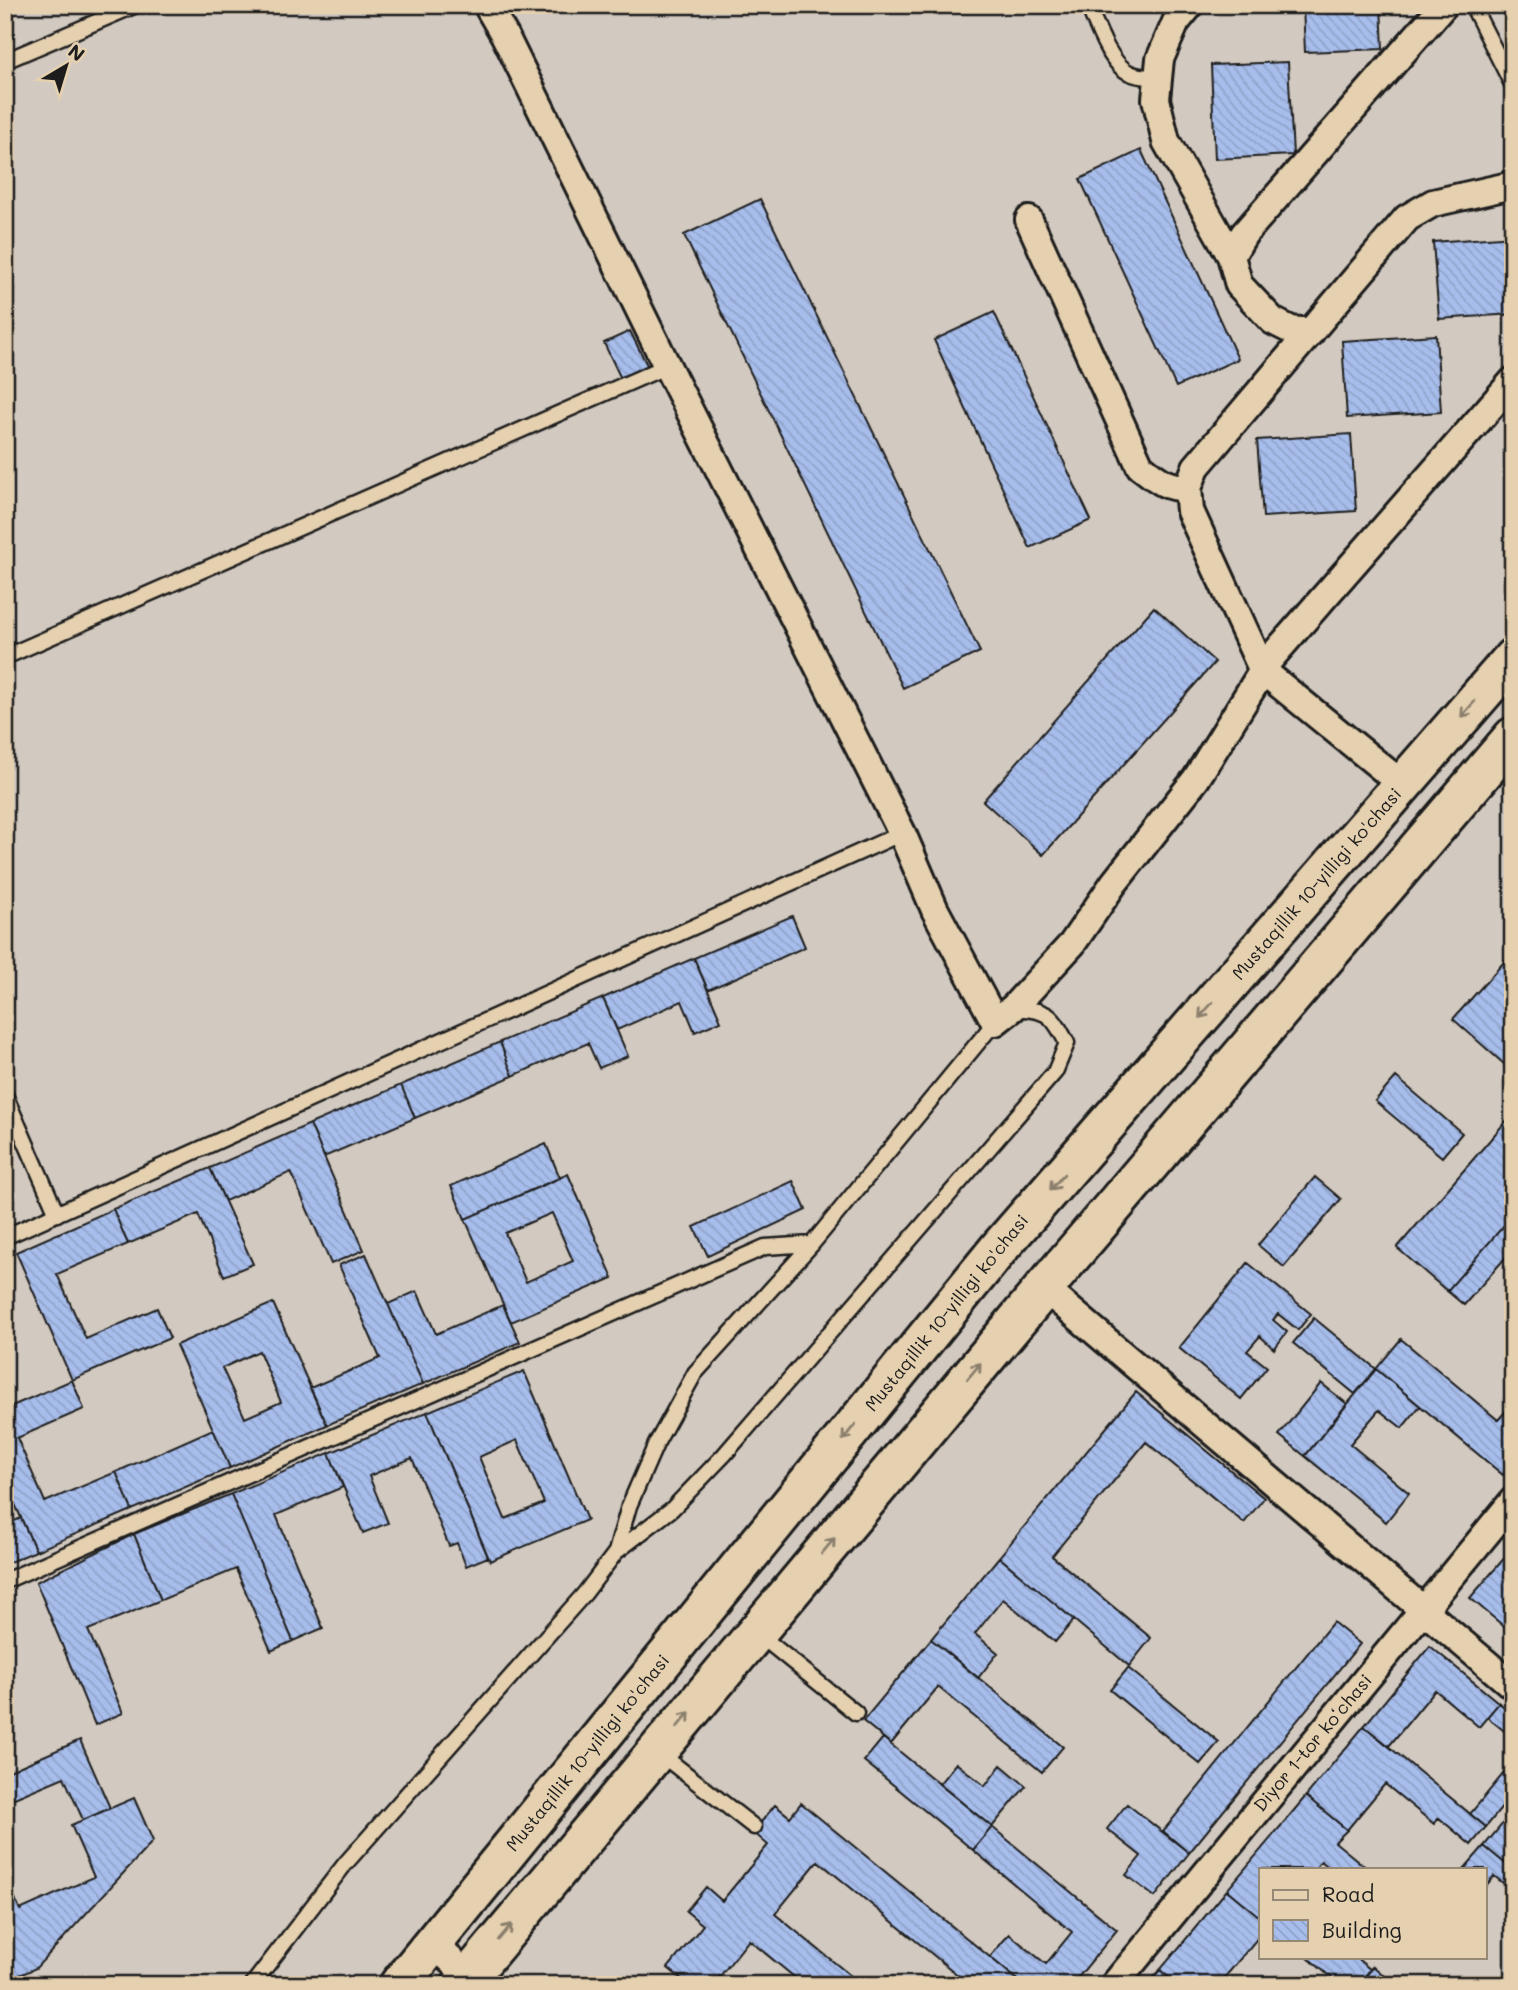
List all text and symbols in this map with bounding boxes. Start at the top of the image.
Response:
north arrow [32,32,102,102]
text: N [63,38,90,66]
one-way arrow [1460,700,1476,718]
street label: Mustaqillik 10-yilligi ko'chasi [1226,782,1406,985]
one-way arrow [1198,1001,1214,1019]
one-way arrow [1049,1172,1065,1190]
street label: Mustaqillik 10-yilligi ko'chasi [859,1209,1033,1416]
one-way arrow [966,1362,982,1380]
one-way arrow [841,1423,857,1441]
one-way arrow [821,1537,836,1555]
street label: Mustaqillik 10-yilligi ko'chasi [500,1649,674,1856]
street label: Diyor 1-tor koʻchasi [1248,1669,1377,1816]
one-way arrow [675,1712,691,1730]
legend [1259,1868,1486,1958]
text: Road [1322,1880,1374,1907]
text: Building [1322,1916,1402,1943]
one-way arrow [497,1924,513,1942]

